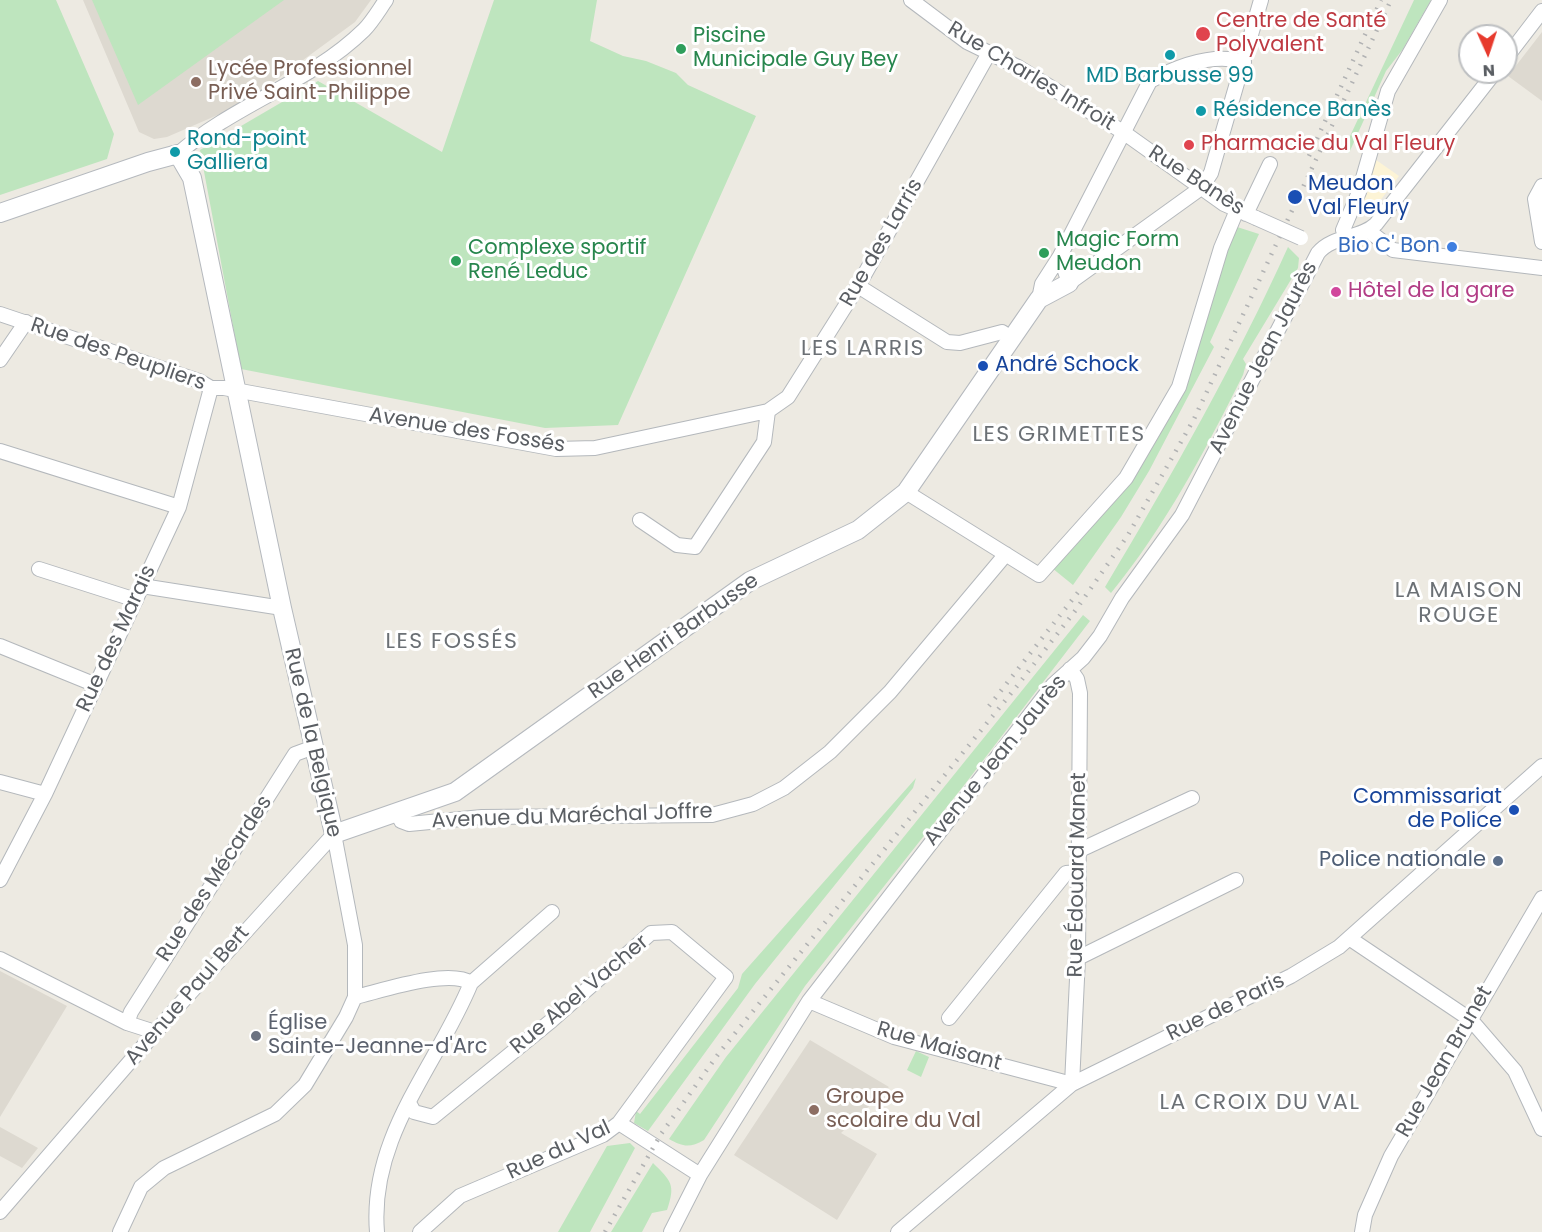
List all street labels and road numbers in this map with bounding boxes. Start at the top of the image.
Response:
street label: Rue Charles Infroit [943,17,1119,137]
street label: Rue Banès [1143,141,1249,221]
street label: Rue des Larris [835,174,929,312]
street label: Avenue Jean Jaurès [1205,258,1323,458]
street label: Rue des Peupliers [27,313,209,397]
street label: Avenue des Fossés [367,403,567,459]
street label: Rue des Marais [72,562,162,716]
street label: Rue Henri Barbusse [584,569,764,705]
street label: Rue de la Belgique [278,646,346,840]
street label: Avenue Jean Jaurès [919,671,1073,851]
street label: Rue Édouard Manet [1064,772,1092,978]
street label: Rue des Mécardes [152,791,278,967]
street label: Avenue du Maréchal Joffre [431,800,713,834]
street label: Avenue Paul Bert [121,921,255,1071]
street label: Rue Abel Vacher [506,930,654,1060]
street label: Rue de Paris [1163,969,1289,1047]
street label: Rue Jean Brunet [1391,982,1499,1142]
street label: Rue Maisant [874,1017,1004,1077]
street label: Rue du Val [503,1116,615,1186]

